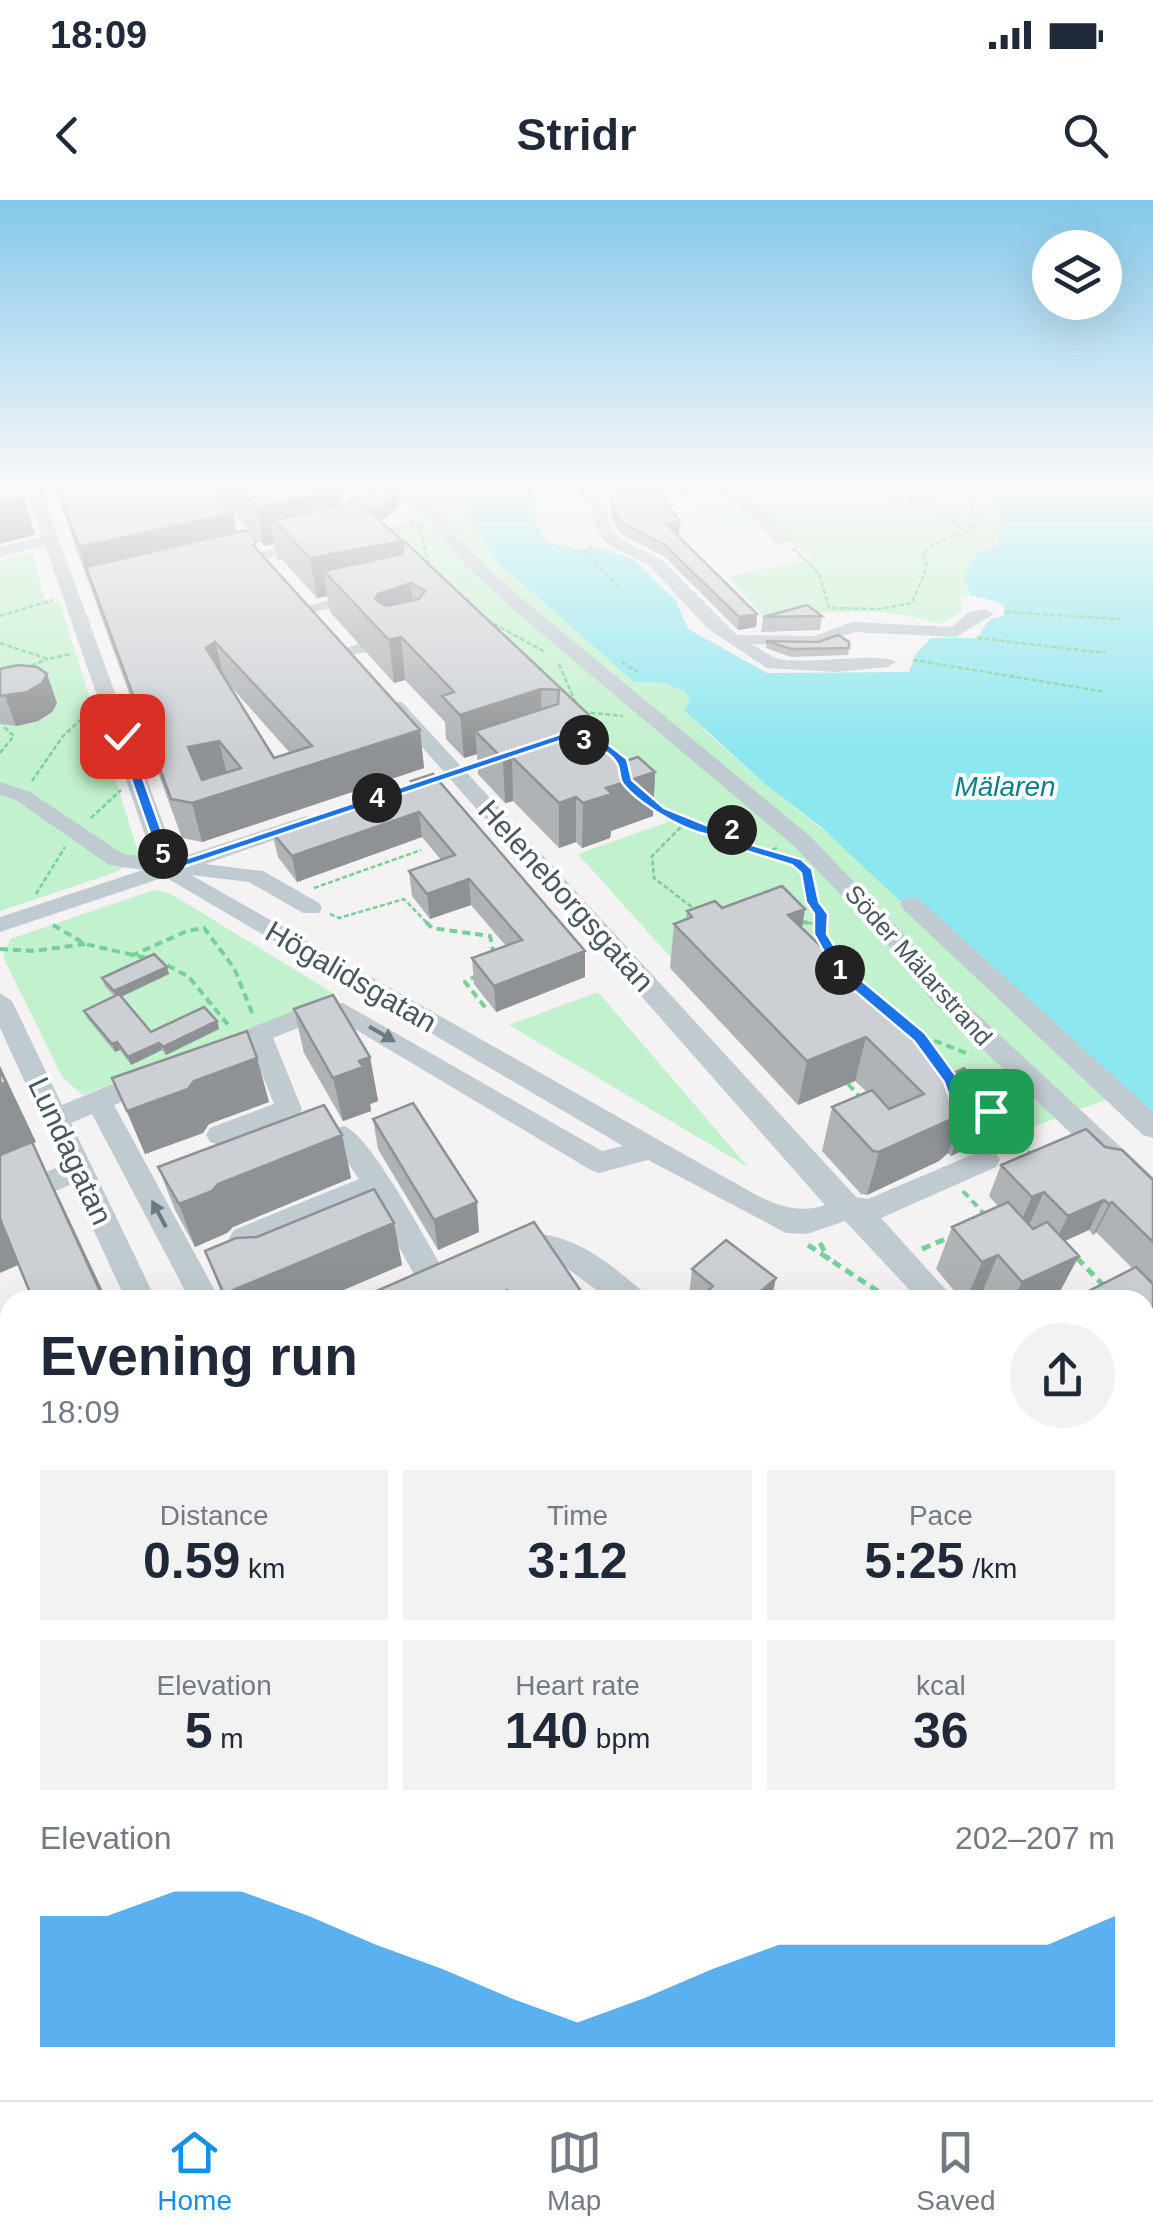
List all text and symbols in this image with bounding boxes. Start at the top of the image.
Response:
text: 18:09 [50,14,147,56]
icon: back [40,108,95,163]
icon: search [1058,108,1113,163]
text: Stridr [516,109,637,160]
map controls [1032,230,1122,320]
button: layers [1032,230,1122,320]
pin [80,694,165,779]
icon: check [95,709,150,764]
pin: 3 [559,715,609,765]
text: 3 [576,724,592,755]
water label: Mälaren [954,771,1056,802]
pin: 4 [352,773,402,823]
text: 4 [369,782,385,813]
street label: Heleneborgsgatan [472,794,661,998]
pin: 2 [707,805,757,855]
text: 2 [724,814,740,845]
pin: 5 [138,829,188,879]
text: 5 [155,838,171,869]
street label: Söder Mälarstrand [840,879,998,1051]
street label: Högalidsgatan [260,914,443,1039]
pin: 1 [815,945,865,995]
text: 1 [832,954,848,985]
one-way arrow [368,1025,396,1042]
pin [949,1069,1034,1154]
street label: Lundagatan [22,1072,119,1230]
icon: arrive [964,1084,1019,1139]
one-way arrow [151,1199,168,1228]
button: share [1010,1323,1115,1428]
text: Evening run [40,1325,358,1387]
text: 18:09 [40,1394,120,1430]
text: Distance [160,1500,269,1531]
text: Time [547,1500,608,1531]
text: Pace [909,1500,973,1531]
text: 0.59 [143,1533,240,1589]
text: 3:12 [527,1533,628,1589]
text: 5:25 [864,1533,964,1589]
text: km [240,1553,285,1584]
text: /km [964,1553,1017,1584]
text: Elevation [157,1670,272,1701]
text: Heart rate [515,1670,640,1701]
text: kcal [916,1670,966,1701]
text: 5 [185,1703,213,1759]
text: 140 [505,1703,588,1759]
text: 36 [913,1703,969,1759]
text: m [213,1723,244,1754]
text: bpm [588,1723,650,1754]
text: Elevation [40,1820,172,1856]
text: 202–207 m [955,1820,1115,1856]
tab: Home [157,2125,232,2217]
tab: Map [547,2125,602,2217]
tab: Saved [916,2125,996,2217]

